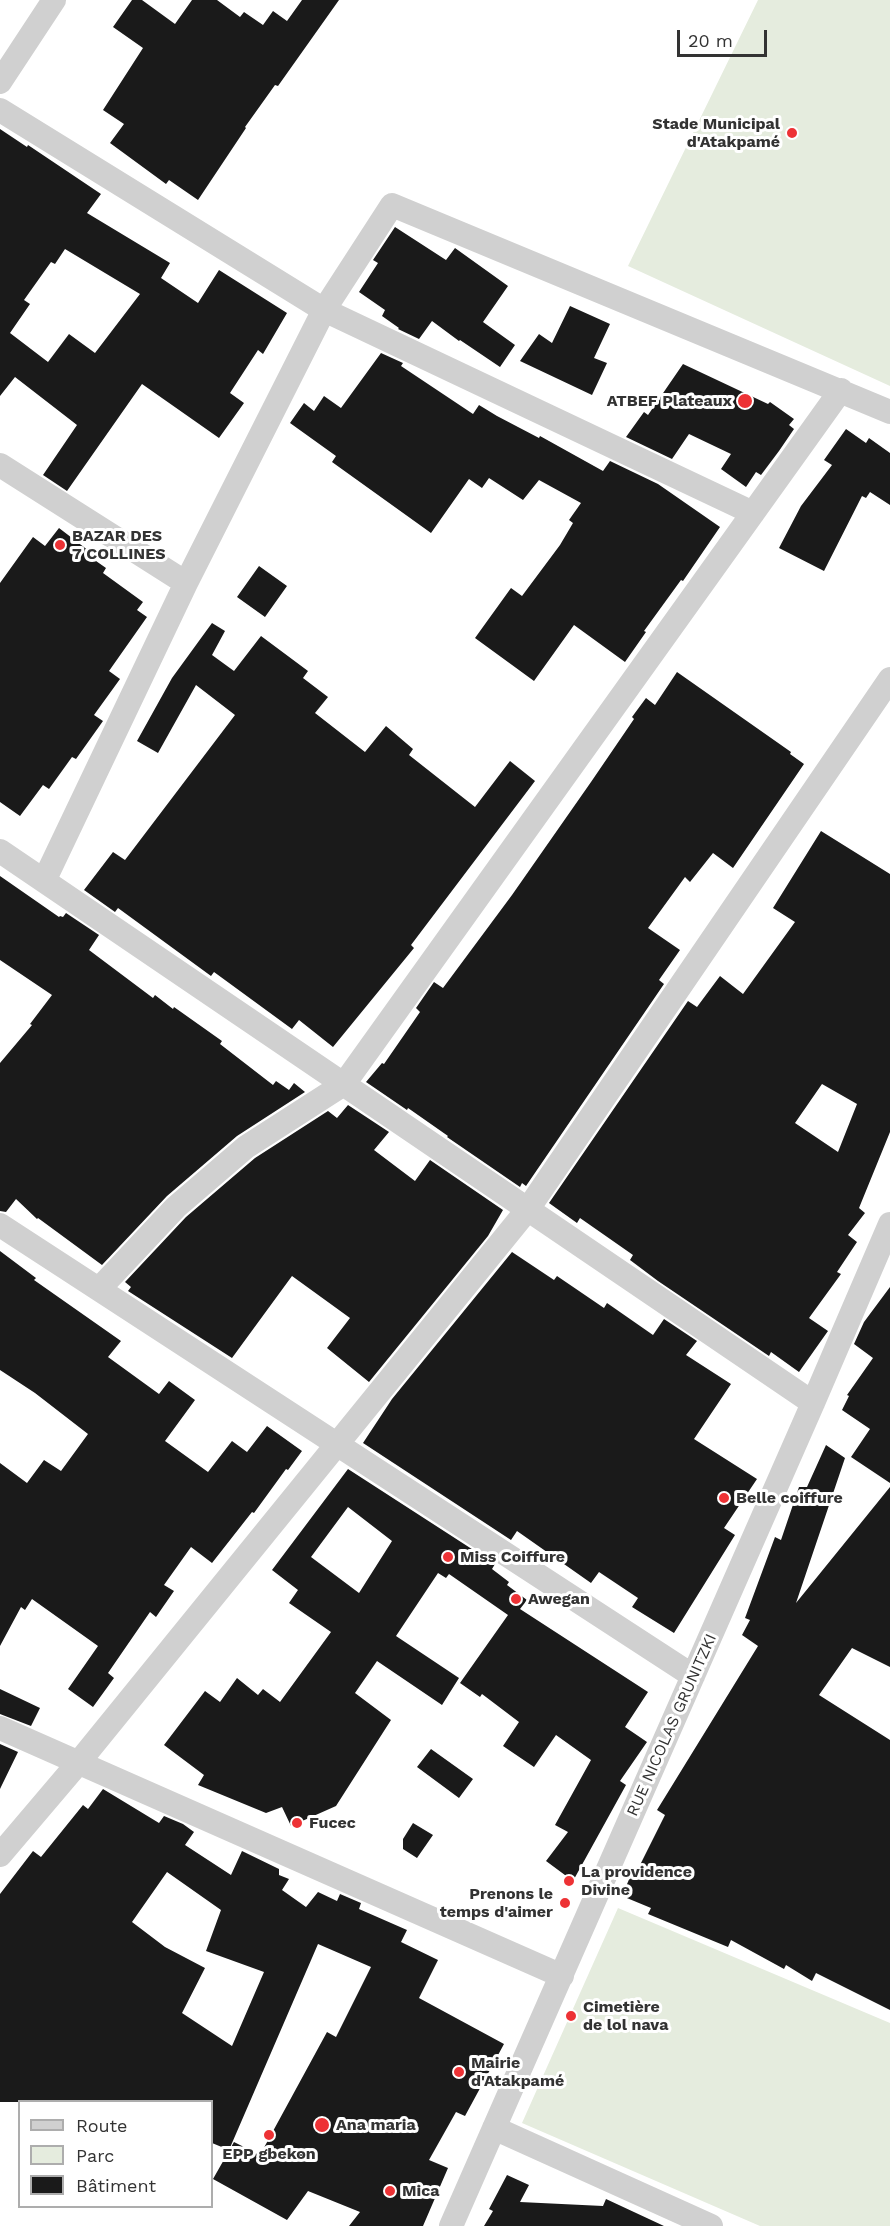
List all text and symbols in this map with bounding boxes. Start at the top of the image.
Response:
scale bar [680,18,770,56]
text: 20 m [688,30,733,51]
place label: Stade Municipal d'Atakpamé [652,114,780,152]
marker: Stade Municipal d'Atakpamé [785,126,799,140]
place label: ATBEF Plateaux [607,391,732,411]
marker: ATBEF Plateaux [736,392,754,410]
place label: BAZAR DES 7 COLLINES [72,526,166,564]
marker: BAZAR DES 7 COLLINES [53,538,67,552]
place label: Belle coiffure [736,1488,843,1508]
marker: Belle coiffure [717,1491,731,1505]
place label: Miss Coiffure [460,1547,565,1567]
marker: Miss Coiffure [441,1550,455,1564]
place label: Awegan [528,1589,590,1609]
marker: Awegan [509,1592,523,1606]
street label: RUE NICOLAS GRUNITZKI [623,1631,721,1819]
place label: Fucec [309,1813,356,1833]
marker: Fucec [290,1816,304,1830]
place label: La providence Divine [581,1862,692,1900]
marker: La providence Divine [562,1874,576,1888]
place label: Prenons le temps d'aimer [440,1884,553,1922]
marker: Prenons le temps d'aimer [558,1896,572,1910]
place label: Cimetière de lol nava [583,1997,668,2035]
marker: Cimetière de lol nava [564,2009,578,2023]
place label: Mairie d'Atakpamé [471,2053,564,2091]
marker: Mairie d'Atakpamé [452,2065,466,2079]
legend [18,2100,213,2208]
text: Route [76,2115,128,2136]
place label: Ana maria [336,2115,416,2135]
marker: Ana maria [313,2116,331,2134]
marker: EPP gbekon [262,2128,276,2142]
place label: EPP gbekon [222,2144,316,2164]
text: Parc [76,2145,114,2166]
text: Bâtiment [76,2175,156,2196]
place label: Mica [402,2181,440,2201]
marker: Mica [383,2184,397,2198]

